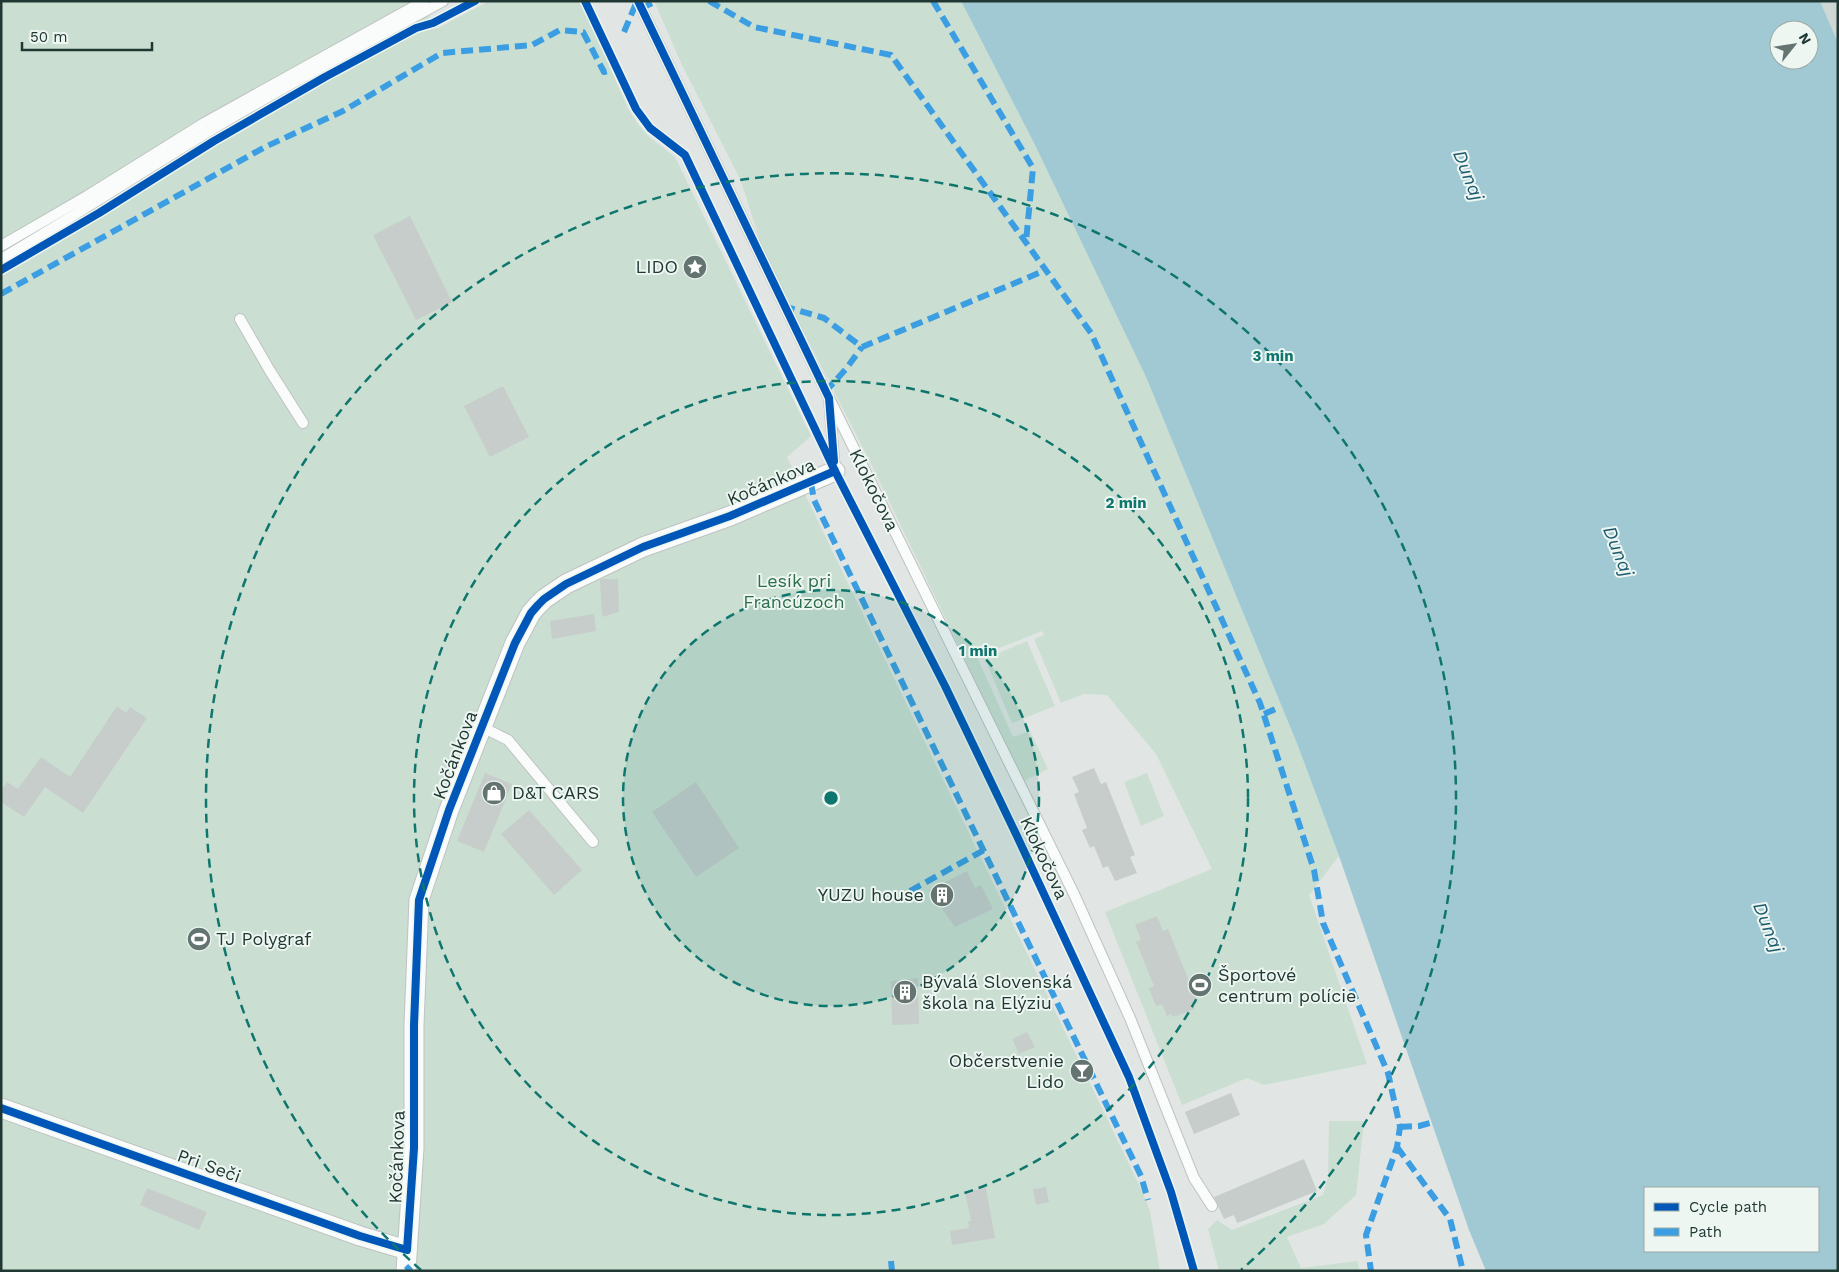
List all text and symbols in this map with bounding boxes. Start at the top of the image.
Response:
scale bar [22,20,152,52]
north arrow [1769,20,1819,70]
text: 50 m [30,28,67,46]
text: N [1796,30,1815,47]
water label: Dunaj [1448,146,1489,205]
place icon: LIDO [682,254,708,280]
place label: LIDO [635,256,678,277]
text: 3 min [1253,347,1293,365]
street label: Klokočova [846,445,903,534]
street label: Kočánkova [724,454,818,509]
text: 2 min [1105,494,1147,512]
water label: Dunaj [1598,522,1639,581]
park label: Lesík pri Francúzoch [743,570,845,612]
text: 1 min [959,642,997,660]
street label: Kočánkova [428,708,481,802]
shop icon: D&T CARS [481,780,507,806]
place label: D&T CARS [512,782,599,803]
centre of rings [822,789,840,807]
street label: Klokočova [1016,813,1073,903]
building icon: YUZU house [929,882,955,908]
place label: YUZU house [818,884,924,905]
water label: Dunaj [1748,898,1789,957]
sports icon: TJ Polygraf [186,926,212,952]
place label: TJ Polygraf [216,928,311,949]
place label: Športové centrum polície [1218,964,1356,1006]
place label: Bývalá Slovenská škola na Elýziu [922,971,1072,1013]
sports icon: Športové centrum polície [1187,972,1213,998]
building icon: Bývalá Slovenská škola na Elýziu [892,979,918,1005]
place label: Občerstvenie Lido [949,1050,1064,1092]
bar icon: Občerstvenie Lido [1069,1058,1095,1084]
street label: Kočánkova [384,1110,409,1204]
street label: Pri Seči [175,1144,244,1187]
legend [1644,1187,1819,1252]
text: Cycle path [1689,1198,1767,1216]
text: Path [1689,1223,1722,1241]

